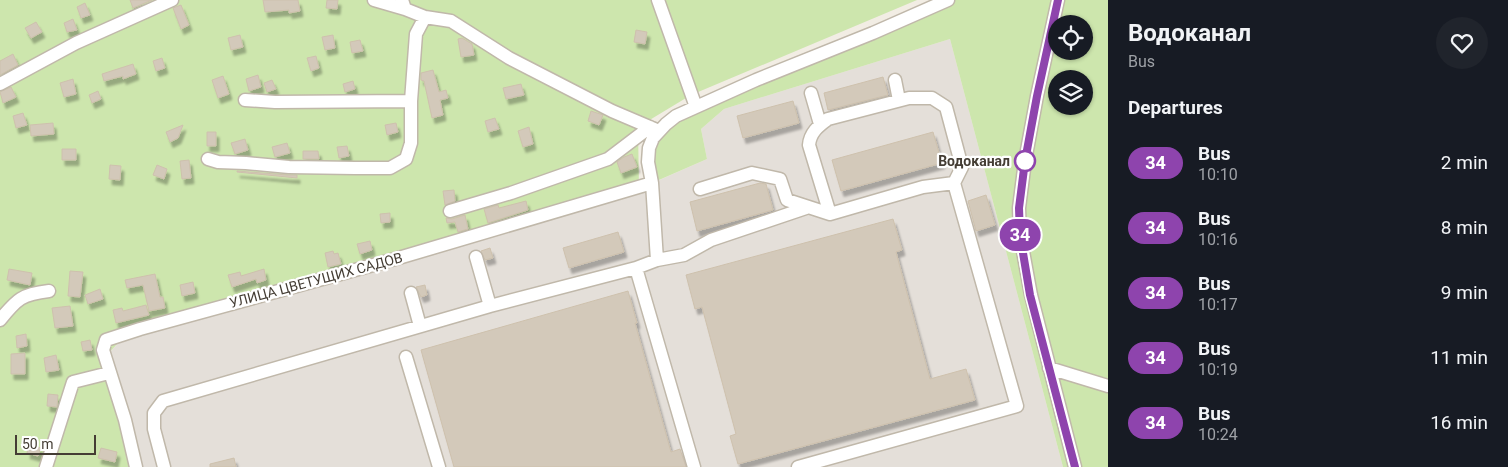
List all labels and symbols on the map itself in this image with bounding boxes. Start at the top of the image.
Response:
marker: Водоканал [1014,150,1036,172]
place label: Водоканал [938,153,1010,169]
line badge: 34 [998,219,1042,251]
street label: УЛИЦА ЦВЕТУЩИХ САДОВ [228,249,404,311]
scale bar [15,432,96,455]

